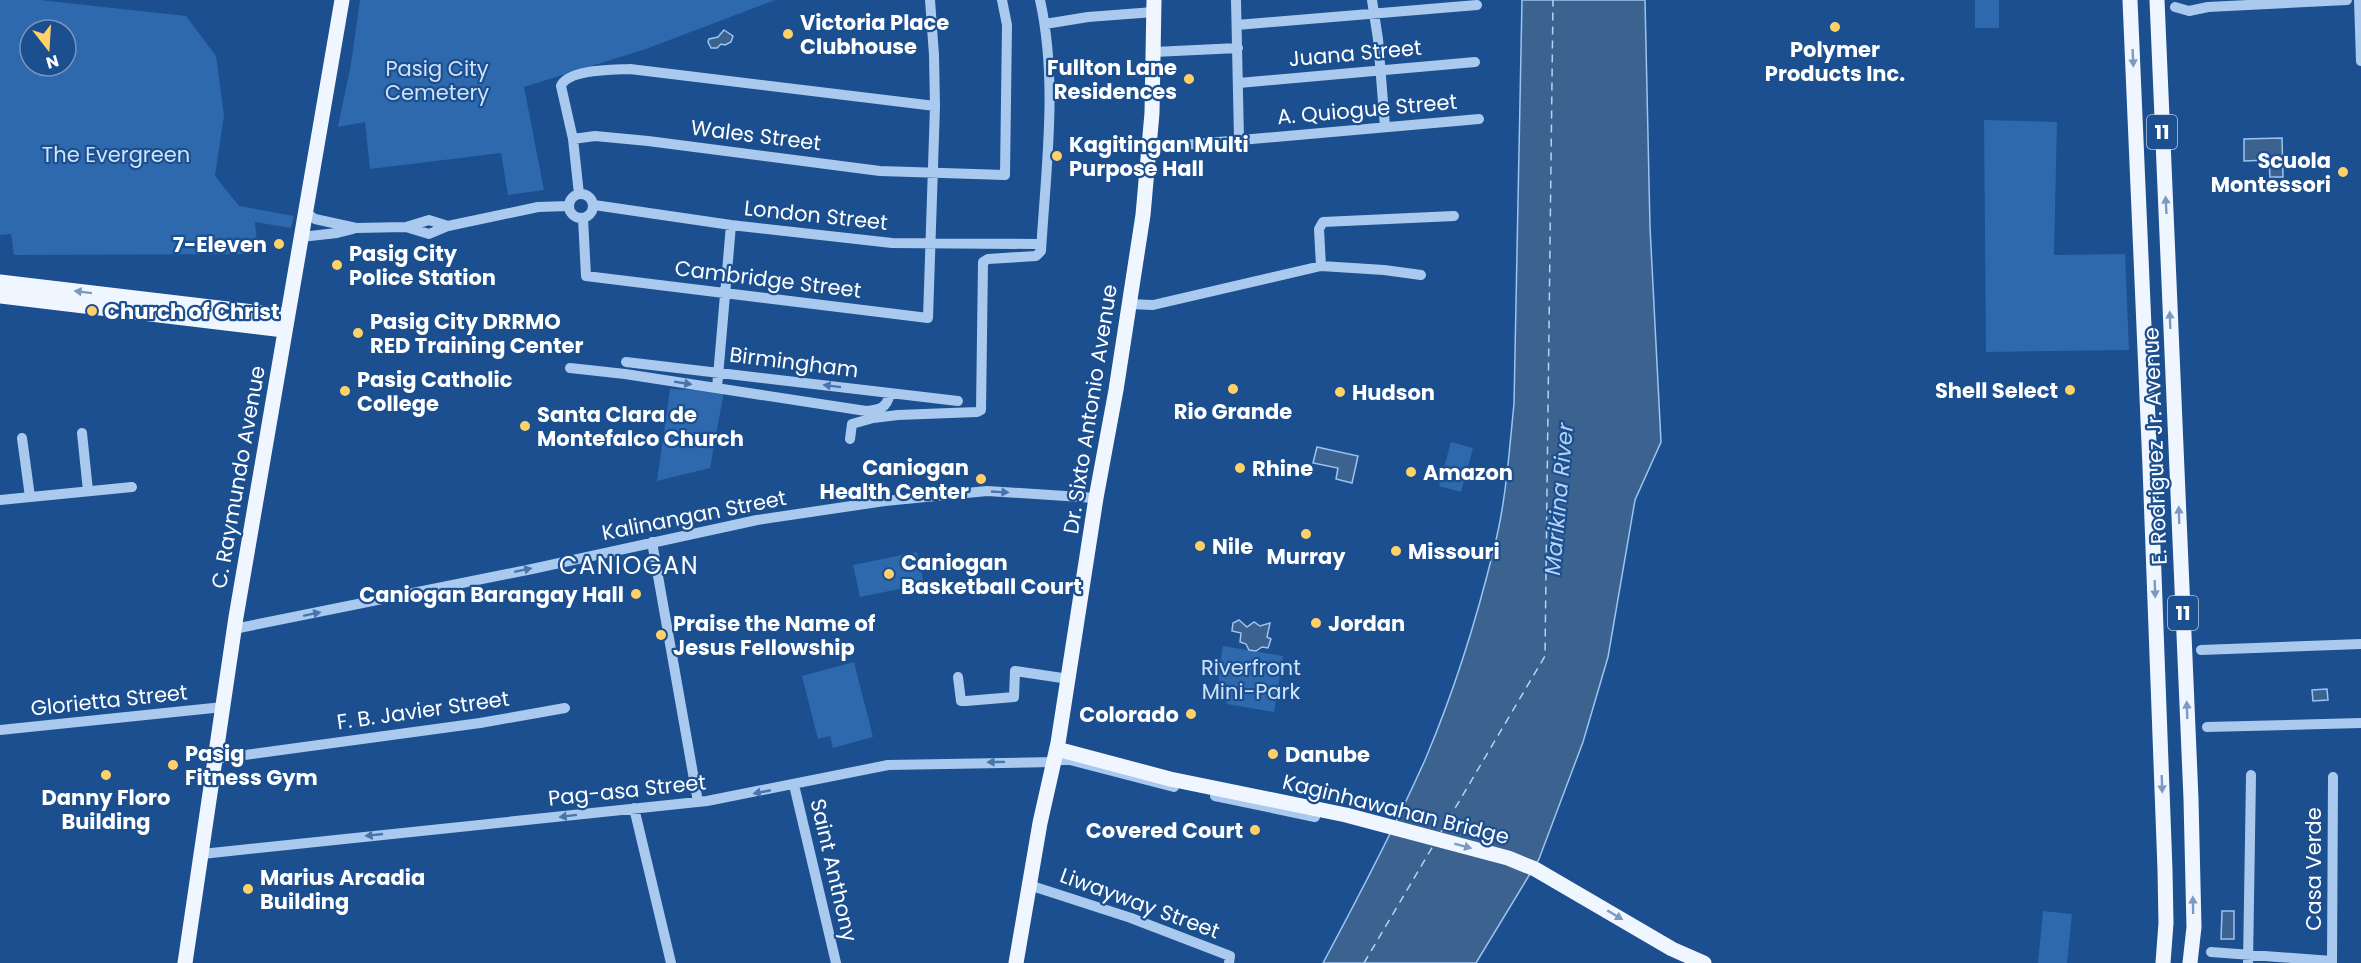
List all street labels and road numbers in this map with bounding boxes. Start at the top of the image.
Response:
street label: Juana Street [1287,33,1423,73]
street label: A. Quiogue Street [1276,87,1458,131]
street label: Wales Street [689,113,823,157]
road number: 11 [2147,115,2177,149]
street label: London Street [743,193,889,237]
street label: Cambridge Street [673,253,863,305]
street label: Dr. Sixto Antonio Avenue [1056,282,1124,536]
street label: E. Rodriguez Jr. Avenue [2136,327,2174,565]
street label: Birmingham [728,340,860,384]
street label: C. Raymundo Avenue [204,363,272,591]
street label: Kalinangan Street [599,483,789,547]
road number: 11 [2168,596,2198,630]
street label: Glorietta Street [29,677,189,723]
street label: F. B. Javier Street [335,684,511,736]
street label: Pag-asa Street [547,767,707,813]
street label: Kaginhawahan Bridge [1280,767,1512,851]
street label: Saint Anthony [803,796,865,944]
street label: Casa Verde [2299,807,2328,931]
street label: Liwayway Street [1056,861,1224,945]

